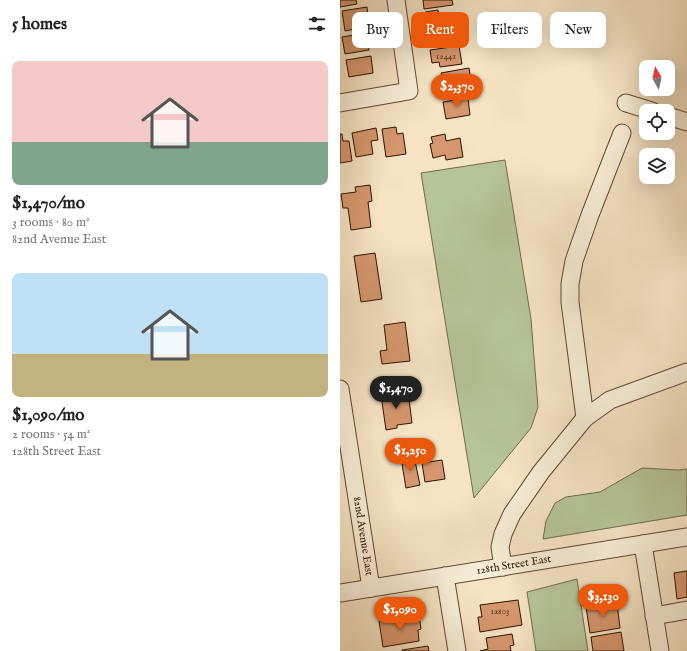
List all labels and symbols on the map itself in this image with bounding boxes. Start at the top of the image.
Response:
house number: 12441 [436,51,456,62]
north arrow [639,60,675,96]
pin: $2,370 [424,74,490,108]
pin: $1,470 [363,376,429,410]
pin: $1,250 [377,438,443,472]
street label: 82nd Avenue East [350,496,376,577]
street label: 128th Street East [475,552,552,578]
pin: $3,130 [570,584,636,618]
pin: $1,090 [367,597,433,631]
house number: 12803 [491,606,509,617]

